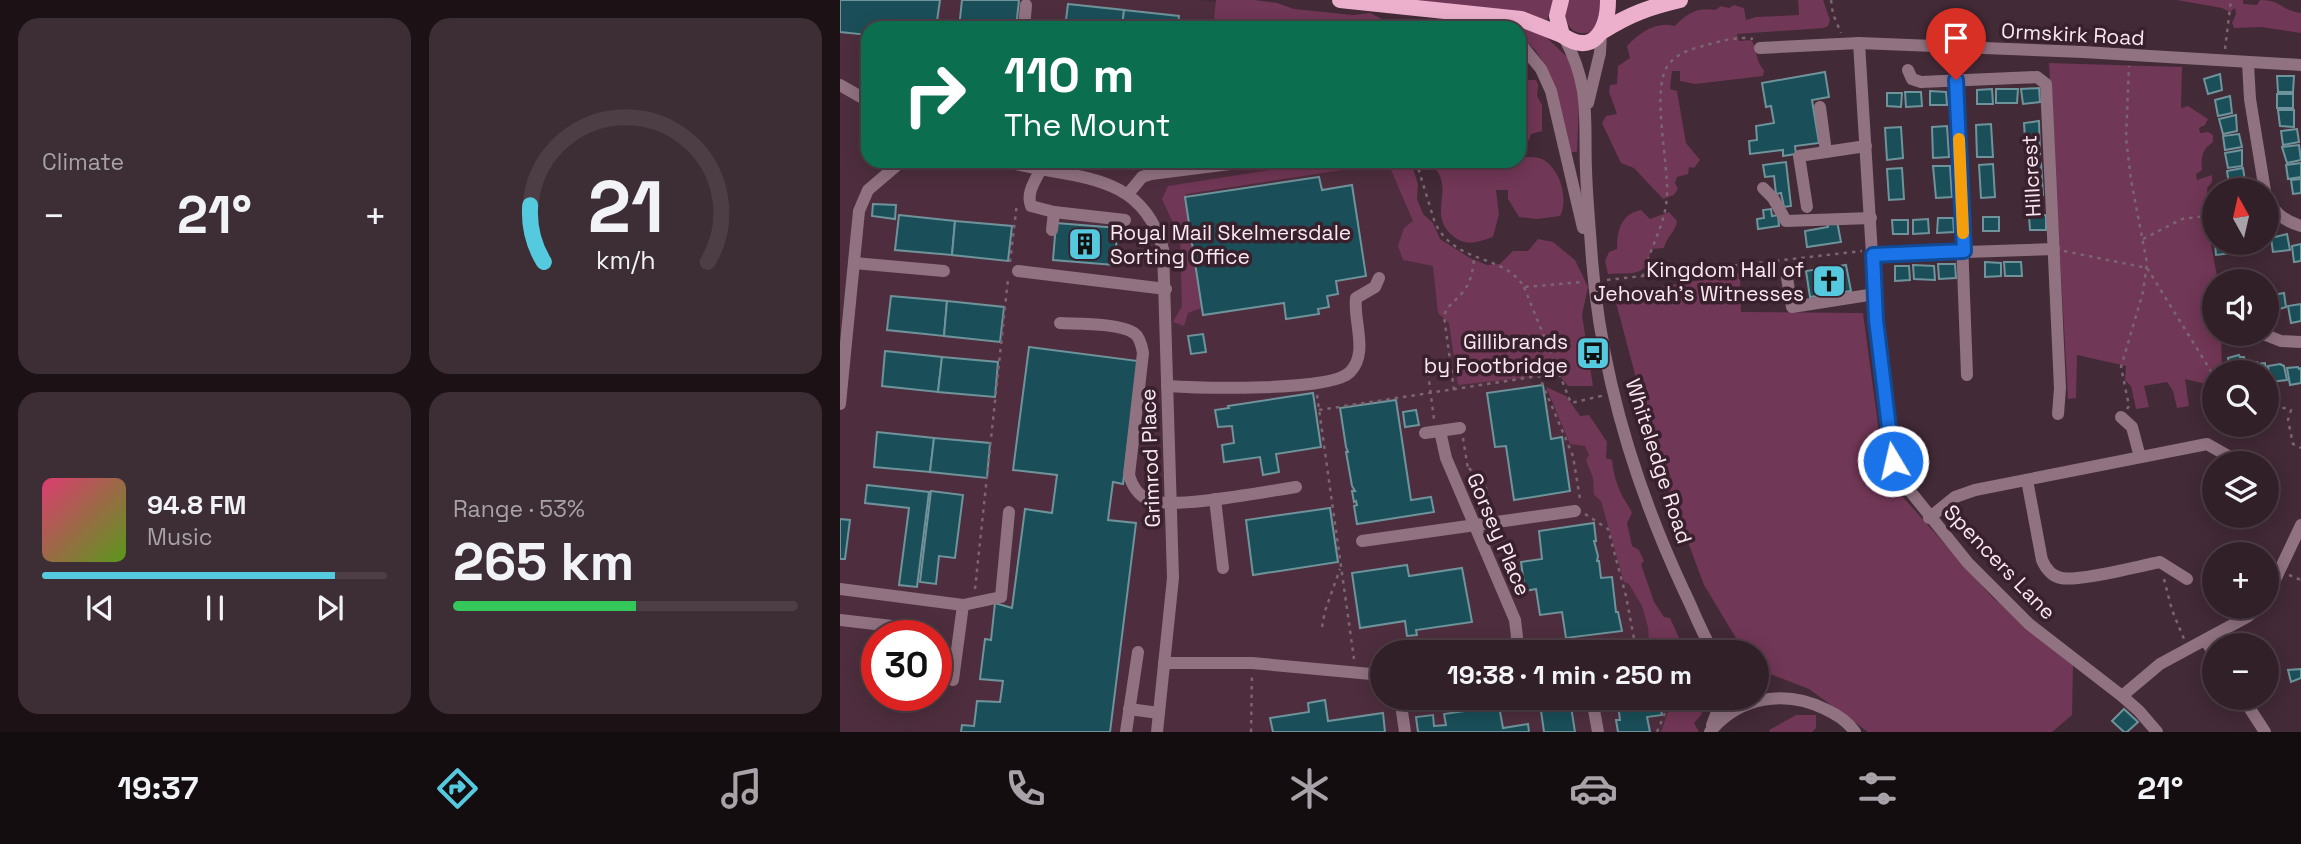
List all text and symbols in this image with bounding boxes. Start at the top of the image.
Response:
pin [1926,8,1986,80]
street label: Ormskirk Road [2001,17,2145,51]
icon: arrive [1937,19,1975,57]
text: 110 m [1004,44,1134,106]
icon: right [889,49,980,140]
text: The Mount [1004,105,1171,145]
street label: Hillcrest [2015,134,2047,218]
text: Climate [42,147,124,177]
text: 21 [587,160,664,253]
north arrow [2202,178,2278,256]
map controls [2202,178,2279,710]
text: 21° [177,182,252,248]
text: − [42,192,66,240]
text: + [363,192,387,240]
place label: Royal Mail Skelmersdale Sorting Office [1110,219,1351,270]
building icon: Royal Mail Skelmersdale Sorting Office [1066,225,1104,263]
text: km/h [596,244,655,276]
place label: Kingdom Hall of Jehovah's Witnesses [1593,256,1804,307]
church icon: Kingdom Hall of Jehovah's Witnesses [1810,262,1848,300]
button: sound [2202,269,2279,346]
place label: Gillibrands by Footbridge [1424,328,1568,379]
bus stop icon: Gillibrands by Footbridge [1574,334,1612,372]
button: search [2202,360,2279,437]
street label: Whiteledge Road [1620,375,1698,547]
street label: Grimrod Place [1134,388,1166,528]
position arrow [1856,424,1930,498]
button: layers [2202,451,2279,528]
street label: Gorsey Place [1461,469,1537,599]
text: 94.8 FM [147,488,246,522]
text: Range · 53% [453,494,585,524]
street label: Spencers Lane [1938,499,2062,625]
text: Music [147,522,212,552]
text: 265 km [453,529,634,595]
button: + [2202,542,2279,619]
icon: previous [81,589,119,627]
icon: pause [196,589,234,627]
icon: next [311,589,349,627]
speed limit sign: 30 [861,620,952,711]
button: − [2202,633,2279,710]
text: 19:38 · 1 min · 250 m [1447,658,1692,692]
icon: directions [433,764,482,813]
icon: music [717,764,766,813]
icon: phone [1001,764,1050,813]
icon: climate [1285,764,1334,813]
icon: car [1569,764,1618,813]
icon: filters [1853,764,1902,813]
text: 19:37 [117,768,198,808]
text: 21° [2137,768,2183,808]

